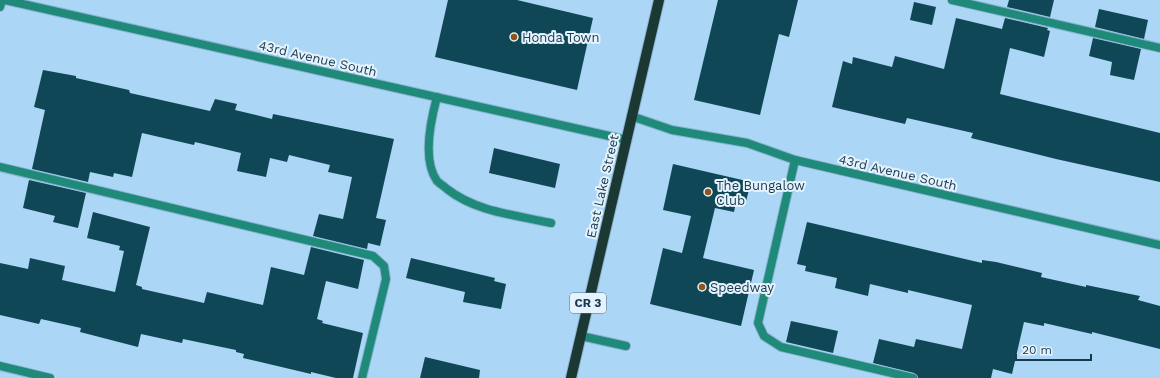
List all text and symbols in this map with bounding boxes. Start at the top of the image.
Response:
place label: Honda Town [522,30,600,45]
marker: Honda Town [509,32,519,42]
street label: 43rd Avenue South [257,38,378,79]
street label: East Lake Street [583,132,622,239]
street label: 43rd Avenue South [837,152,958,193]
place label: The Bungalow Club [716,178,805,208]
marker: The Bungalow Club [703,187,713,197]
place label: Speedway [710,280,774,295]
marker: Speedway [697,282,707,292]
road number: CR 3 [570,293,606,313]
scale bar [1016,336,1091,362]
text: 20 m [1022,343,1052,357]

